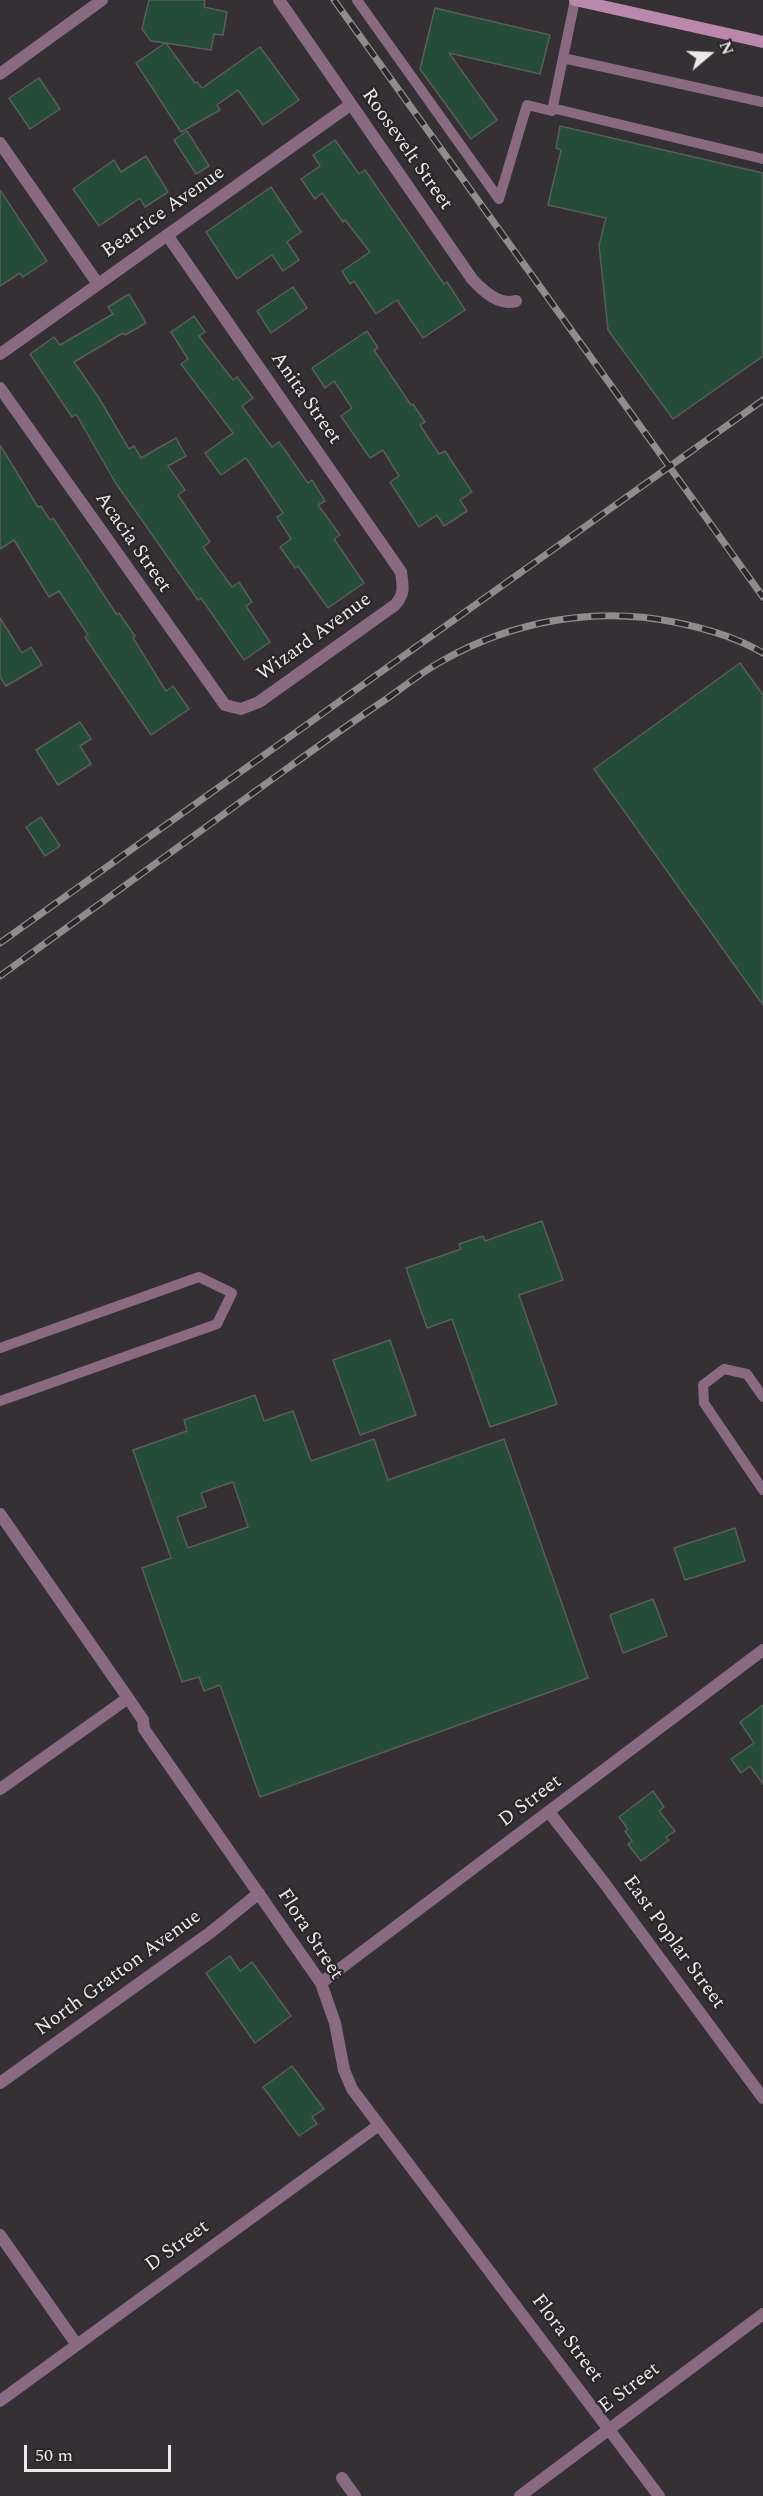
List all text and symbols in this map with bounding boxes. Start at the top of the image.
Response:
north arrow [679,24,739,84]
text: N [713,38,739,58]
street label: Roosevelt Street [355,85,457,215]
street label: Beatrice Avenue [98,162,230,264]
street label: Anita Street [264,348,346,450]
street label: Acacia Street [89,488,175,598]
street label: Wizard Avenue [253,589,377,687]
street label: D Street [495,1770,567,1834]
street label: East Poplar Street [617,1872,729,2014]
street label: Flora Street [271,1885,347,1985]
street label: North Gratton Avenue [31,1906,207,2042]
street label: D Street [141,2216,215,2278]
street label: Flora Street [525,2290,607,2388]
street label: E Street [595,2358,665,2420]
scale bar [27,2433,174,2471]
text: 50 m [35,2442,73,2469]

